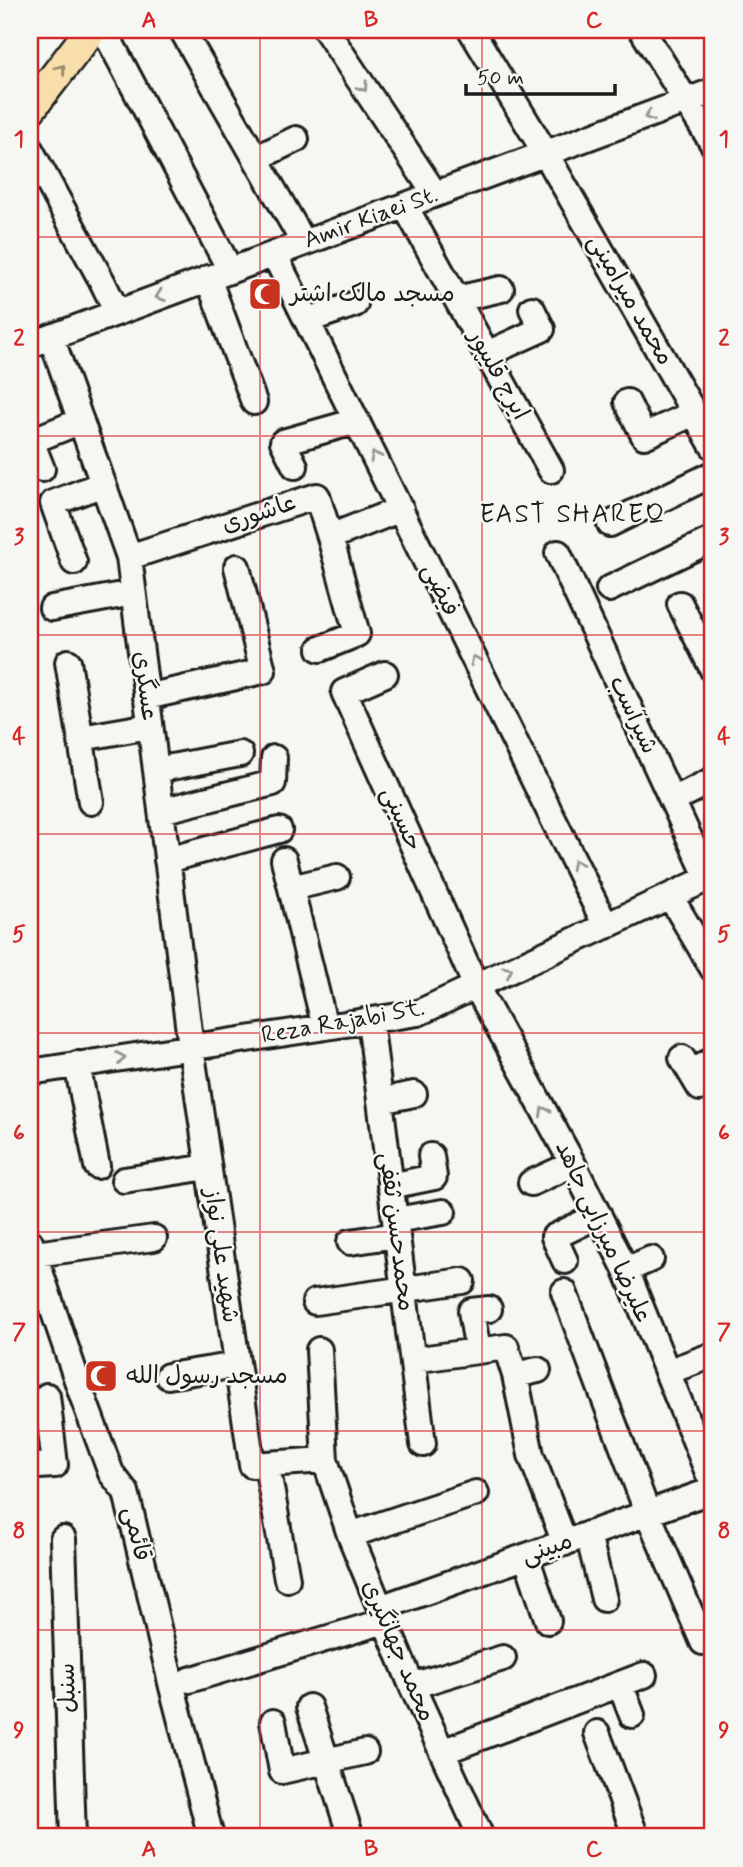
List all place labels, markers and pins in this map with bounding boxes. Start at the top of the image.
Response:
mosque icon: مسجد مالک اشتر [246,275,284,313]
place label: مسجد مالک اشتر [288,279,455,310]
mosque icon: مسجد رسول الله [82,1357,120,1395]
place label: مسجد رسول الله [126,1361,288,1392]

